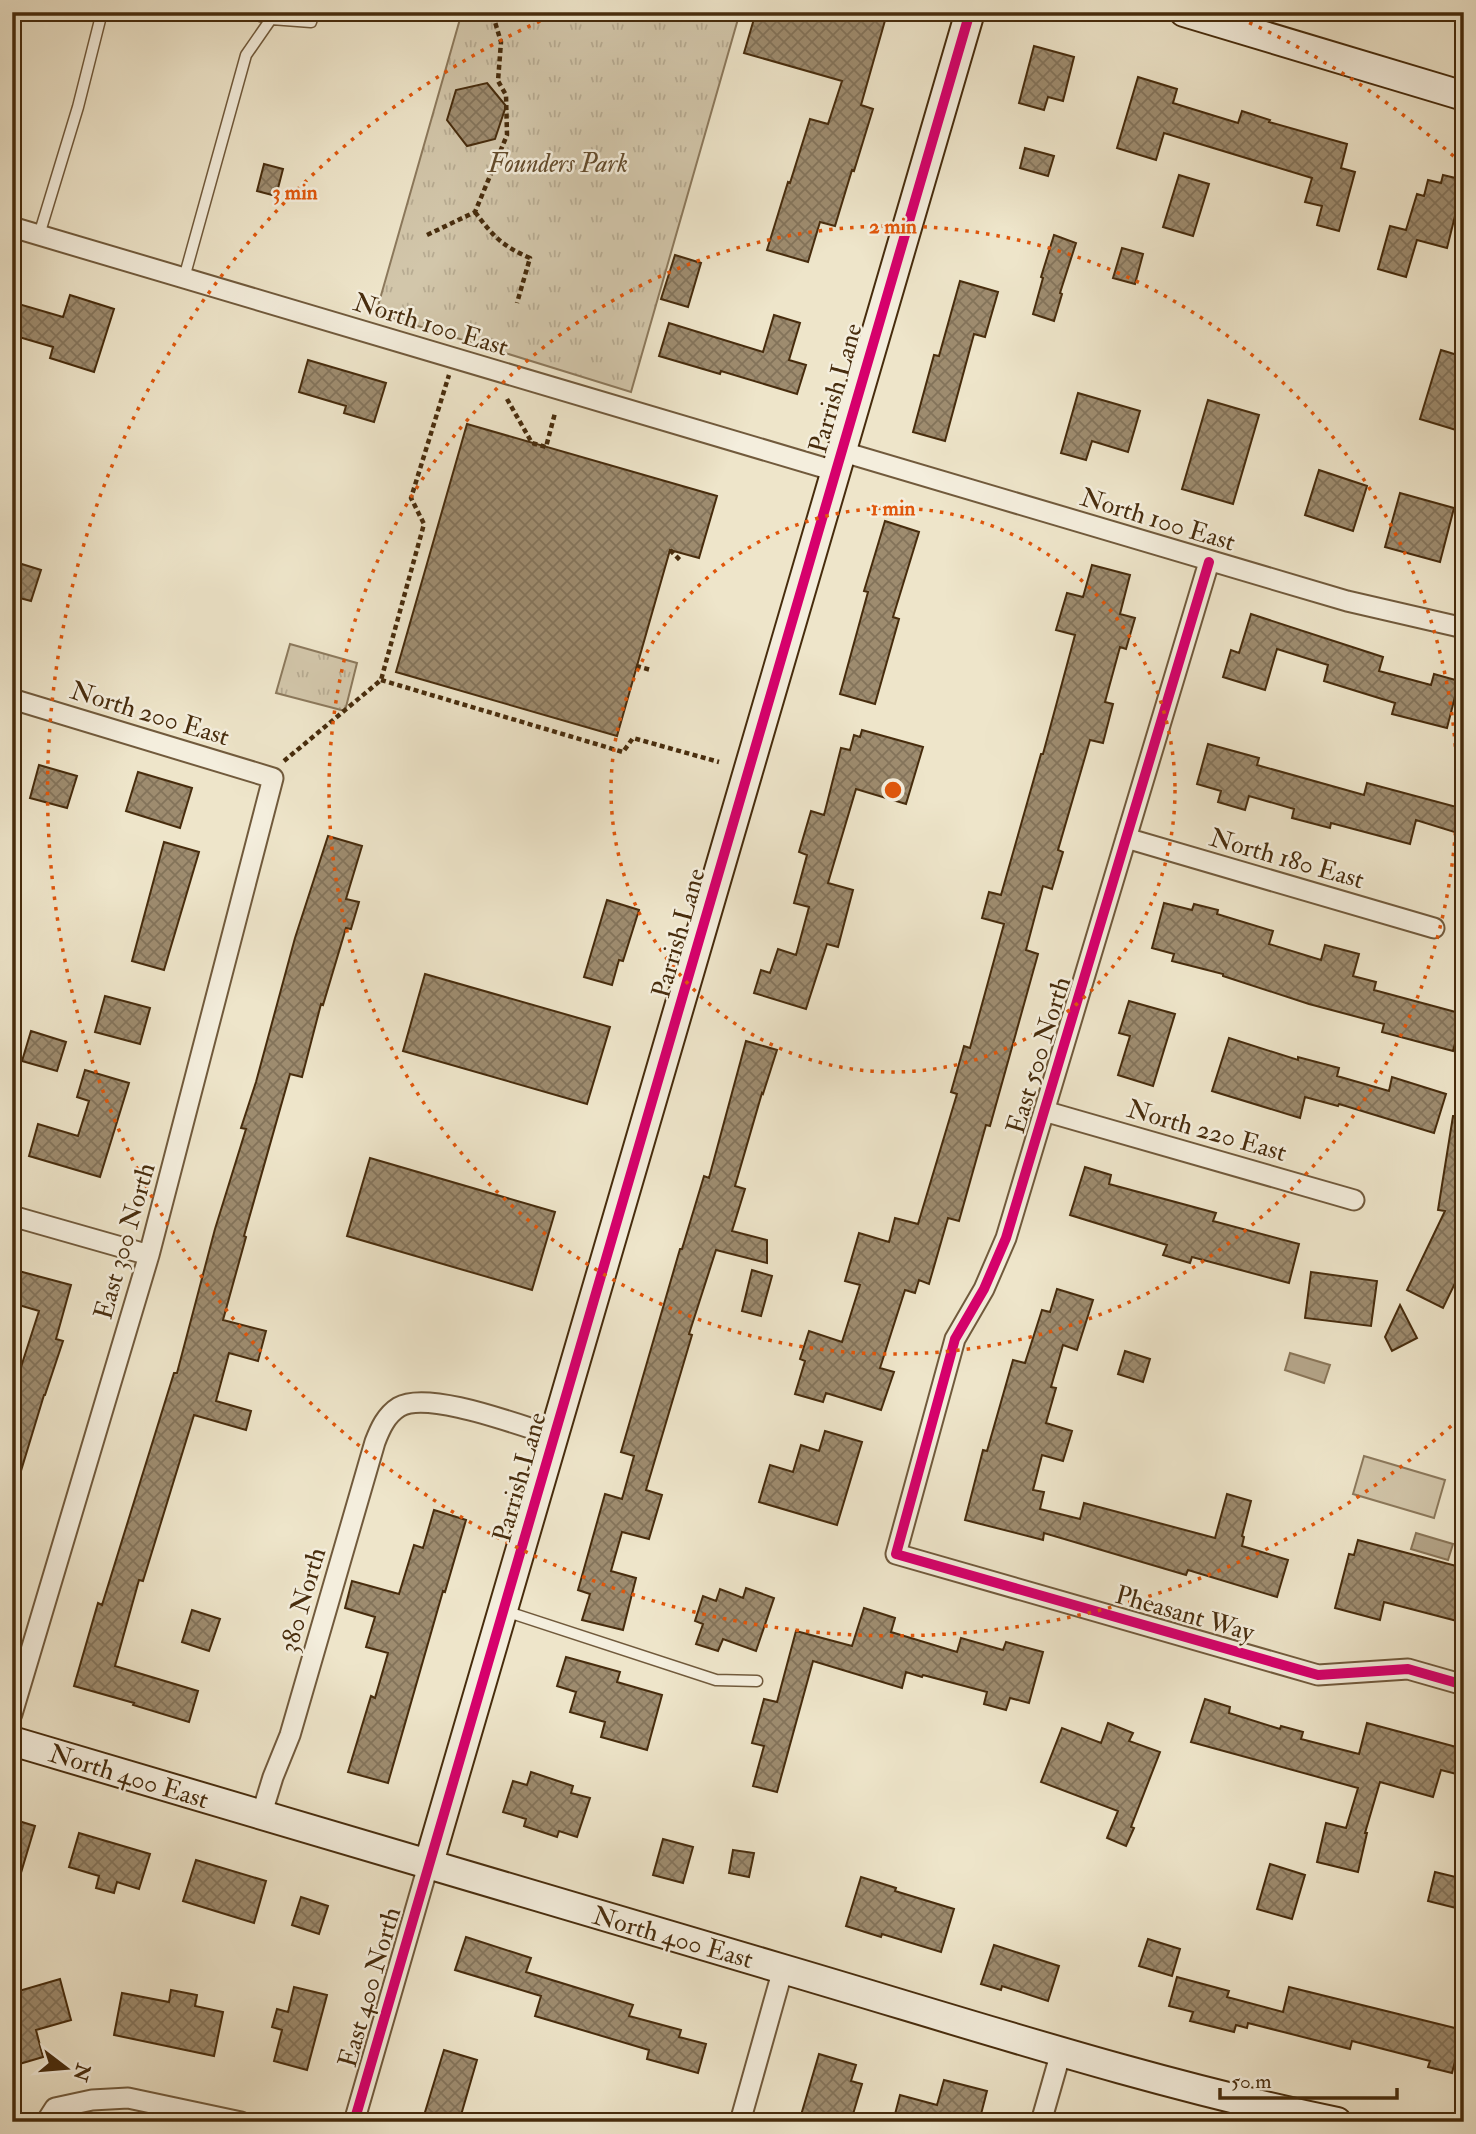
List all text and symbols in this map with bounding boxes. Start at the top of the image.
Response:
park label: Founders Park [486,148,628,180]
text: 3 min [272,179,318,206]
text: 2 min [869,213,917,240]
street label: North 100 East [349,286,512,364]
street label: Parrish Lane [802,320,870,457]
street label: North 100 East [1076,481,1239,559]
text: 1 min [871,495,915,522]
street label: North 200 East [66,675,233,753]
centre of rings [881,778,905,802]
street label: North 180 East [1206,822,1368,896]
street label: Parrish Lane [645,865,713,1002]
street label: East 500 North [1000,973,1078,1138]
street label: North 220 East [1123,1093,1290,1169]
street label: East 300 North [87,1159,163,1323]
street label: Parrish Lane [486,1409,554,1546]
street label: 380 North [273,1544,333,1657]
street label: Pheasant Way [1111,1579,1259,1649]
street label: North 400 East [45,1737,212,1816]
street label: North 400 East [589,1900,757,1976]
street label: East 400 North [332,1903,408,2071]
north arrow [32,2032,102,2102]
scale bar [1220,2057,1397,2101]
text: N [67,2060,96,2085]
text: 50 m [1231,2068,1272,2095]

